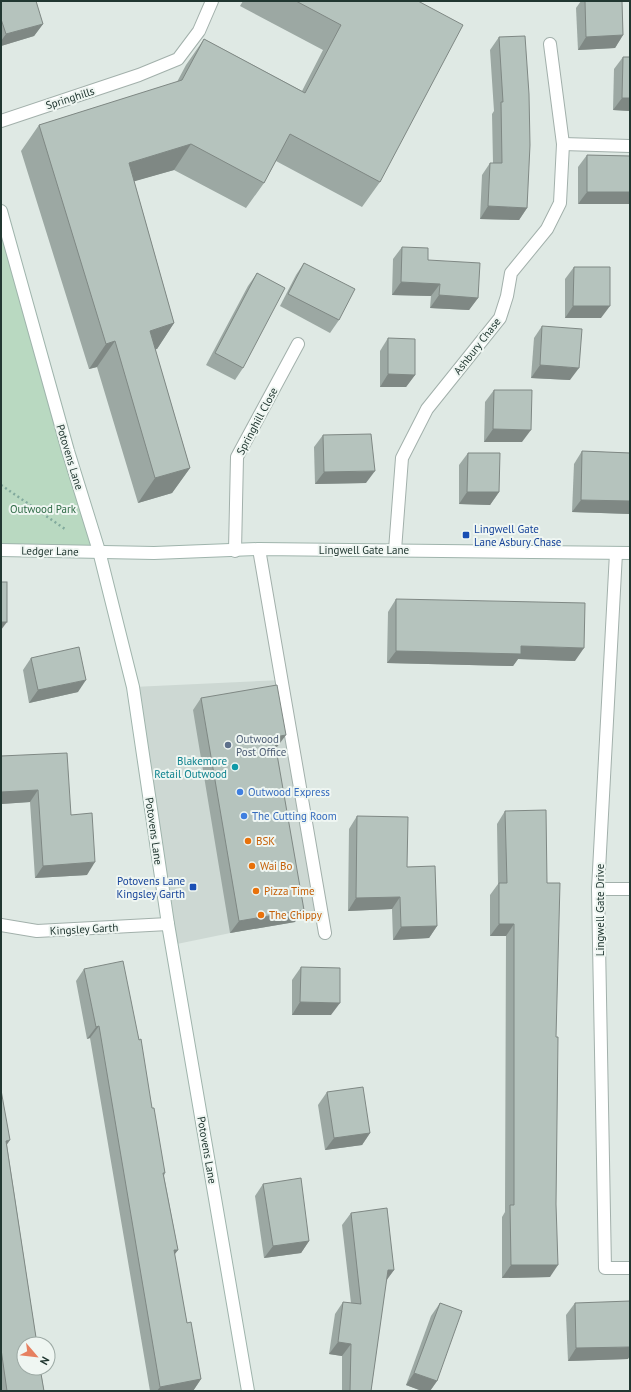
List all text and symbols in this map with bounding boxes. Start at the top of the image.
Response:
street label: Springhills [44,83,96,112]
street label: Ashbury Chase [450,314,504,377]
street label: Springhill Close [233,385,281,457]
street label: Potovens Lane [53,422,87,492]
park label: Outwood Park [10,502,77,516]
place label: Lingwell Gate Lane Asbury Chase [474,522,562,549]
marker: Lingwell Gate Lane Asbury Chase [461,530,471,540]
street label: Lingwell Gate Lane [319,543,410,557]
street label: Ledger Lane [21,544,79,559]
place label: Outwood Post Office [236,732,287,759]
marker: Outwood Post Office [223,740,233,750]
place label: Blakemore Retail Outwood [154,754,227,781]
marker: Blakemore Retail Outwood [230,762,240,772]
place label: Outwood Express [248,785,330,799]
marker: Outwood Express [235,787,245,797]
street label: Potovens Lane [142,796,166,866]
place label: The Cutting Room [252,809,337,823]
marker: The Cutting Room [239,811,249,821]
place label: BSK [256,834,275,848]
marker: BSK [243,836,253,846]
place label: Wai Bo [260,859,292,873]
marker: Wai Bo [247,861,257,871]
street label: Lingwell Gate Drive [593,863,607,956]
place label: Potovens Lane Kingsley Garth [117,874,185,901]
marker: Potovens Lane Kingsley Garth [188,882,198,892]
place label: Pizza Time [264,884,315,898]
marker: Pizza Time [251,886,261,896]
place label: The Chippy [269,908,323,922]
marker: The Chippy [256,910,266,920]
street label: Kingsley Garth [49,920,119,938]
street label: Potovens Lane [194,1115,220,1185]
north arrow [16,1336,56,1376]
text: N [37,1354,53,1367]

